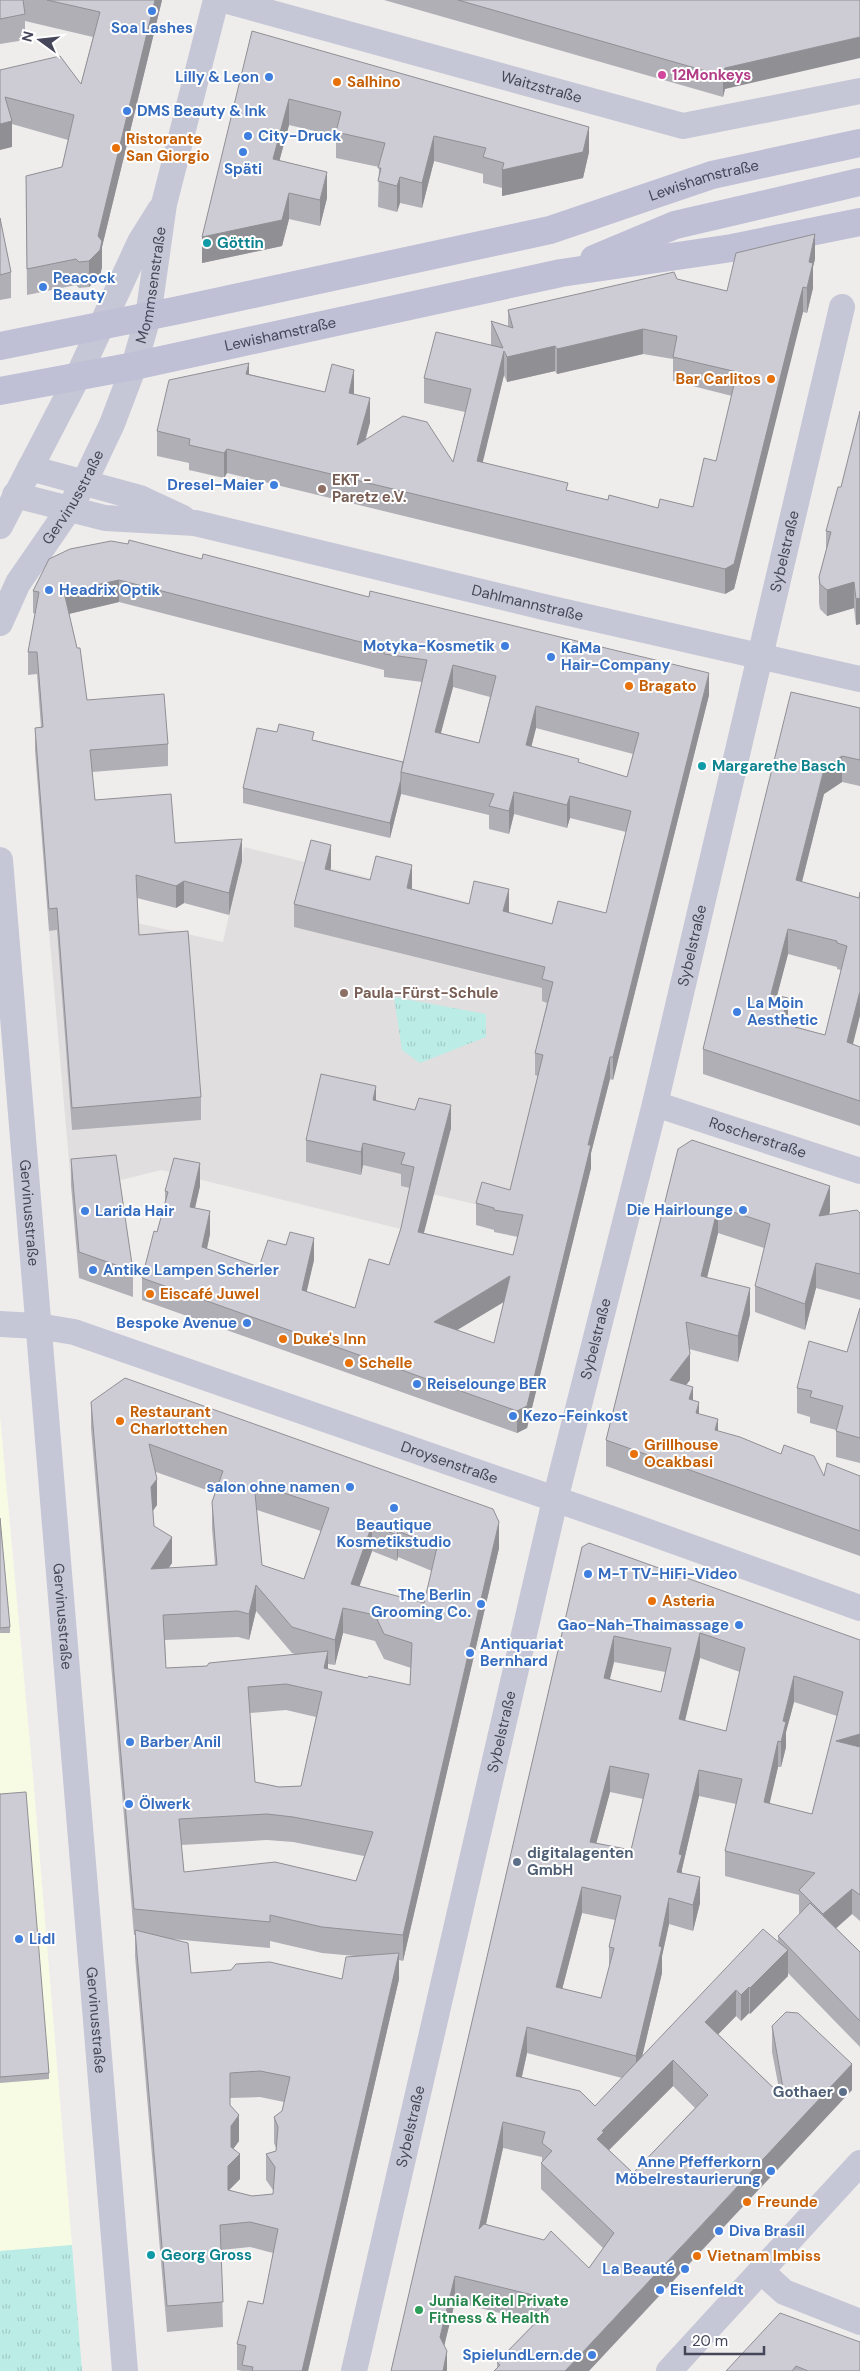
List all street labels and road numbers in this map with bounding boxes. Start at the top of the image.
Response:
street label: Waitzstraße [498,66,584,108]
street label: Lewishamstraße [646,155,761,206]
street label: Mommsenstraße [131,226,171,346]
street label: Lewishamstraße [223,312,338,356]
street label: Gervinusstraße [37,446,108,549]
street label: Sybelstraße [765,508,804,594]
street label: Dahlmannstraße [470,580,585,626]
street label: Sybelstraße [673,903,711,989]
street label: Roscherstraße [706,1112,809,1163]
street label: Gervinusstraße [15,1159,44,1267]
street label: Sybelstraße [576,1296,616,1382]
street label: Droysenstraße [398,1436,501,1489]
street label: Gervinusstraße [48,1562,77,1670]
street label: Sybelstraße [482,1689,521,1775]
street label: Gervinusstraße [82,1966,110,2074]
street label: Sybelstraße [391,2084,430,2169]

